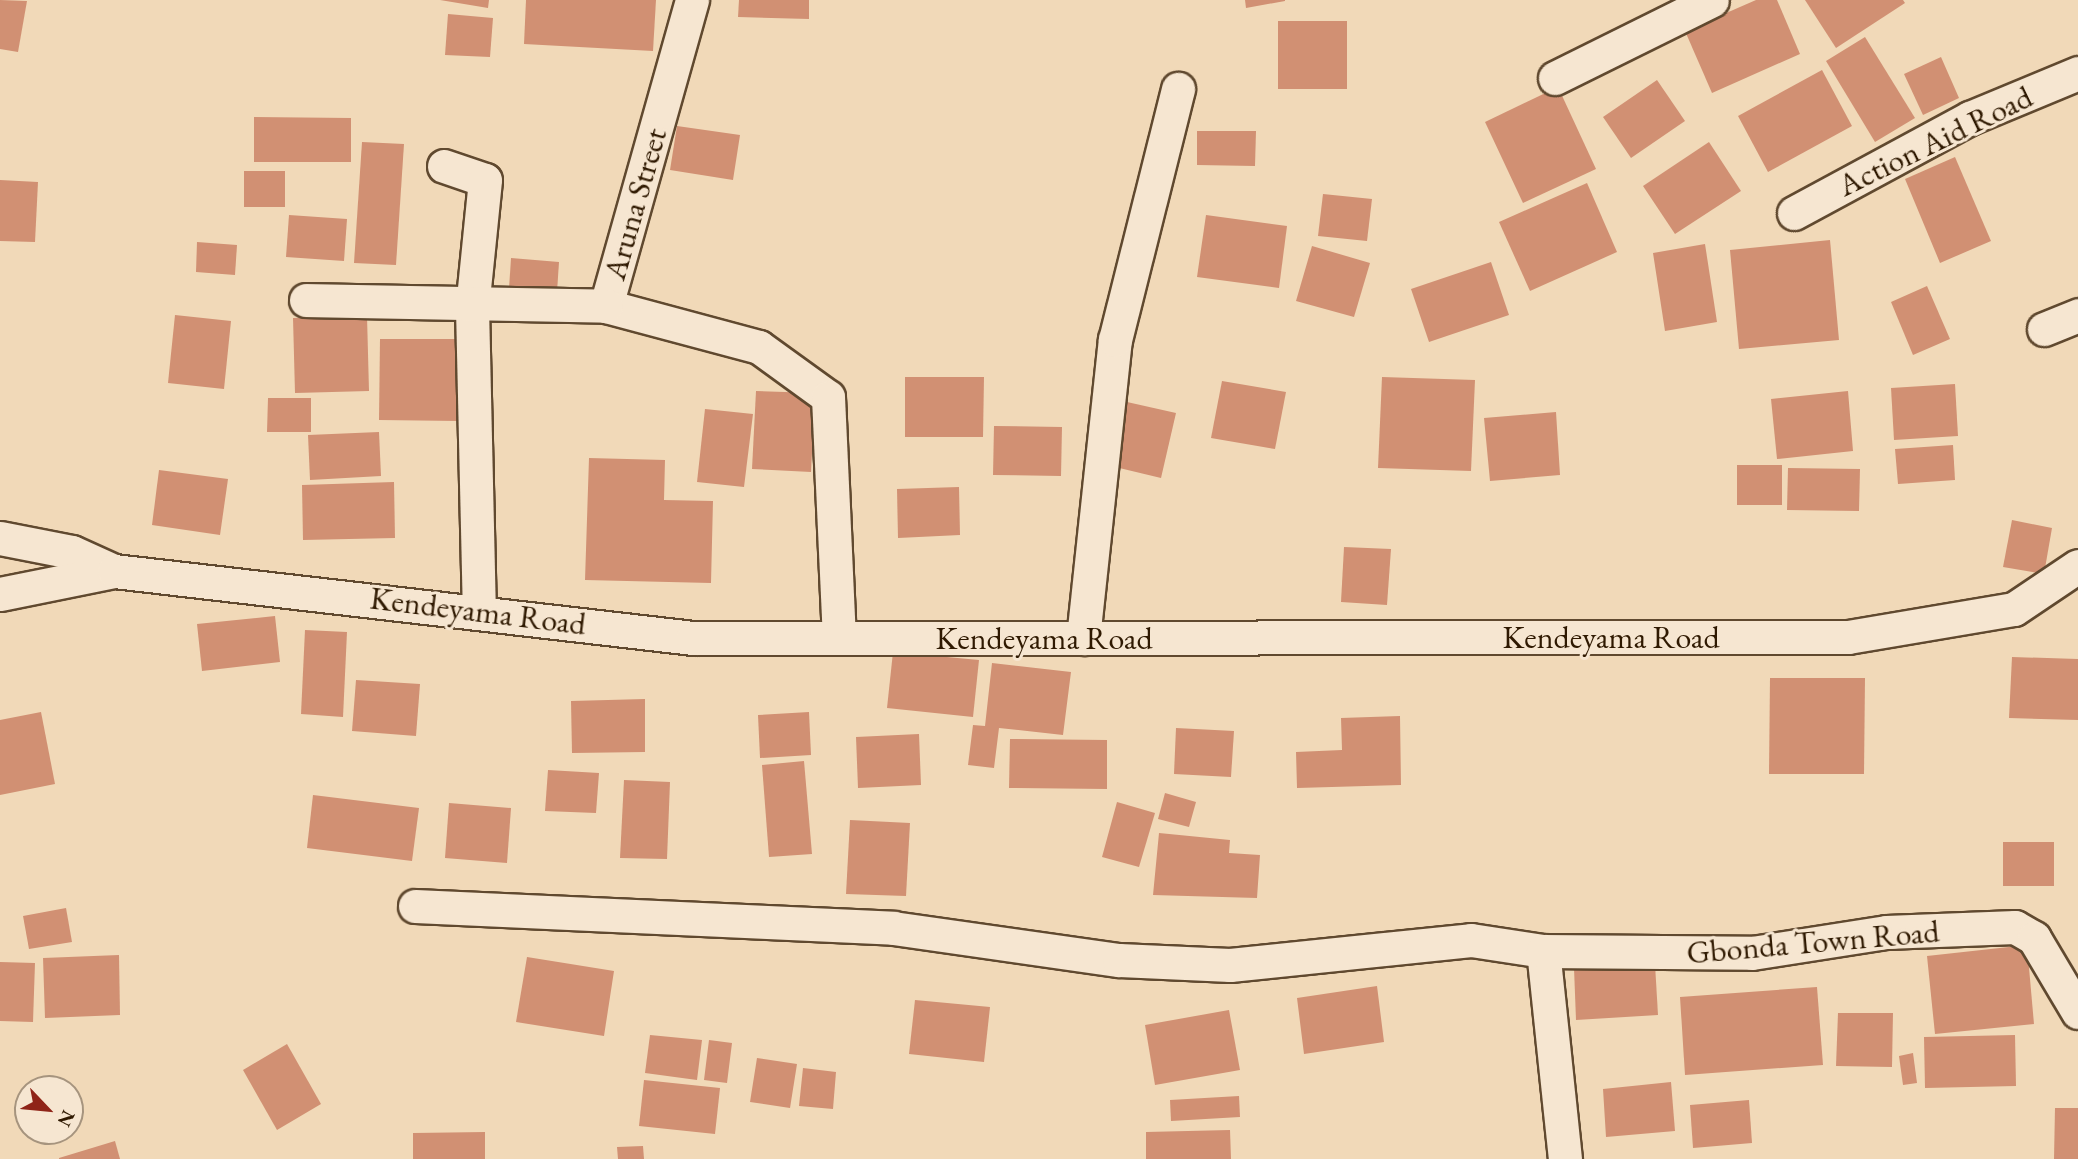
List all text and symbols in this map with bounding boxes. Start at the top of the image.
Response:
street label: Action Aid Road [1831,77,2039,205]
street label: Aruna Street [595,124,675,284]
street label: Kendeyama Road [368,579,588,643]
street label: Kendeyama Road [1502,618,1720,656]
street label: Kendeyama Road [935,619,1153,657]
street label: Gbonda Town Road [1685,912,1941,972]
north arrow [14,1075,84,1145]
text: N [52,1106,81,1131]

